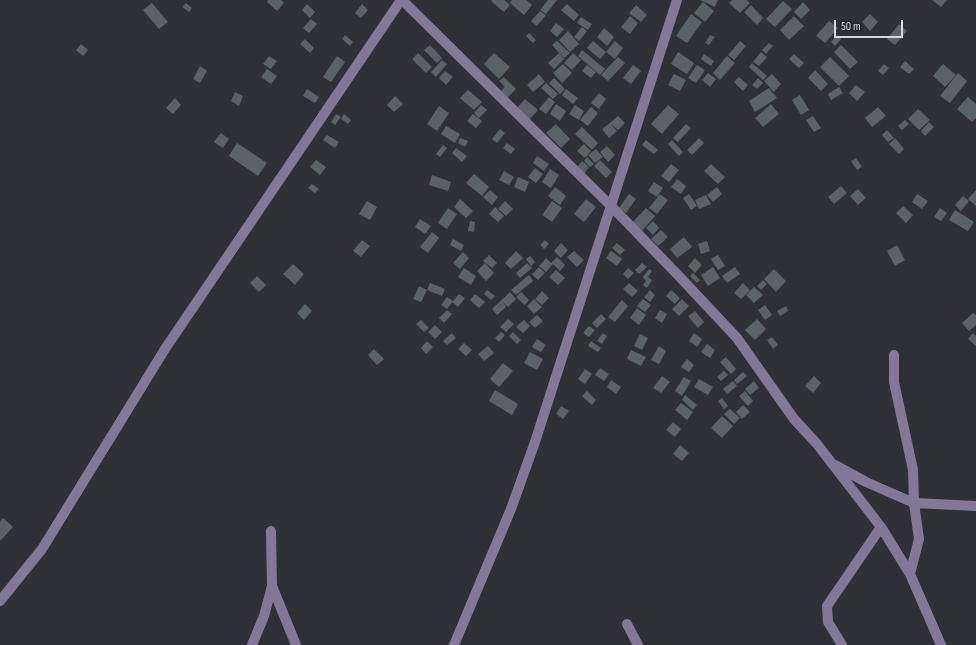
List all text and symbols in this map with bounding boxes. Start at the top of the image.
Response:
scale bar [836,12,905,38]
text: 50 m [841,19,861,34]

